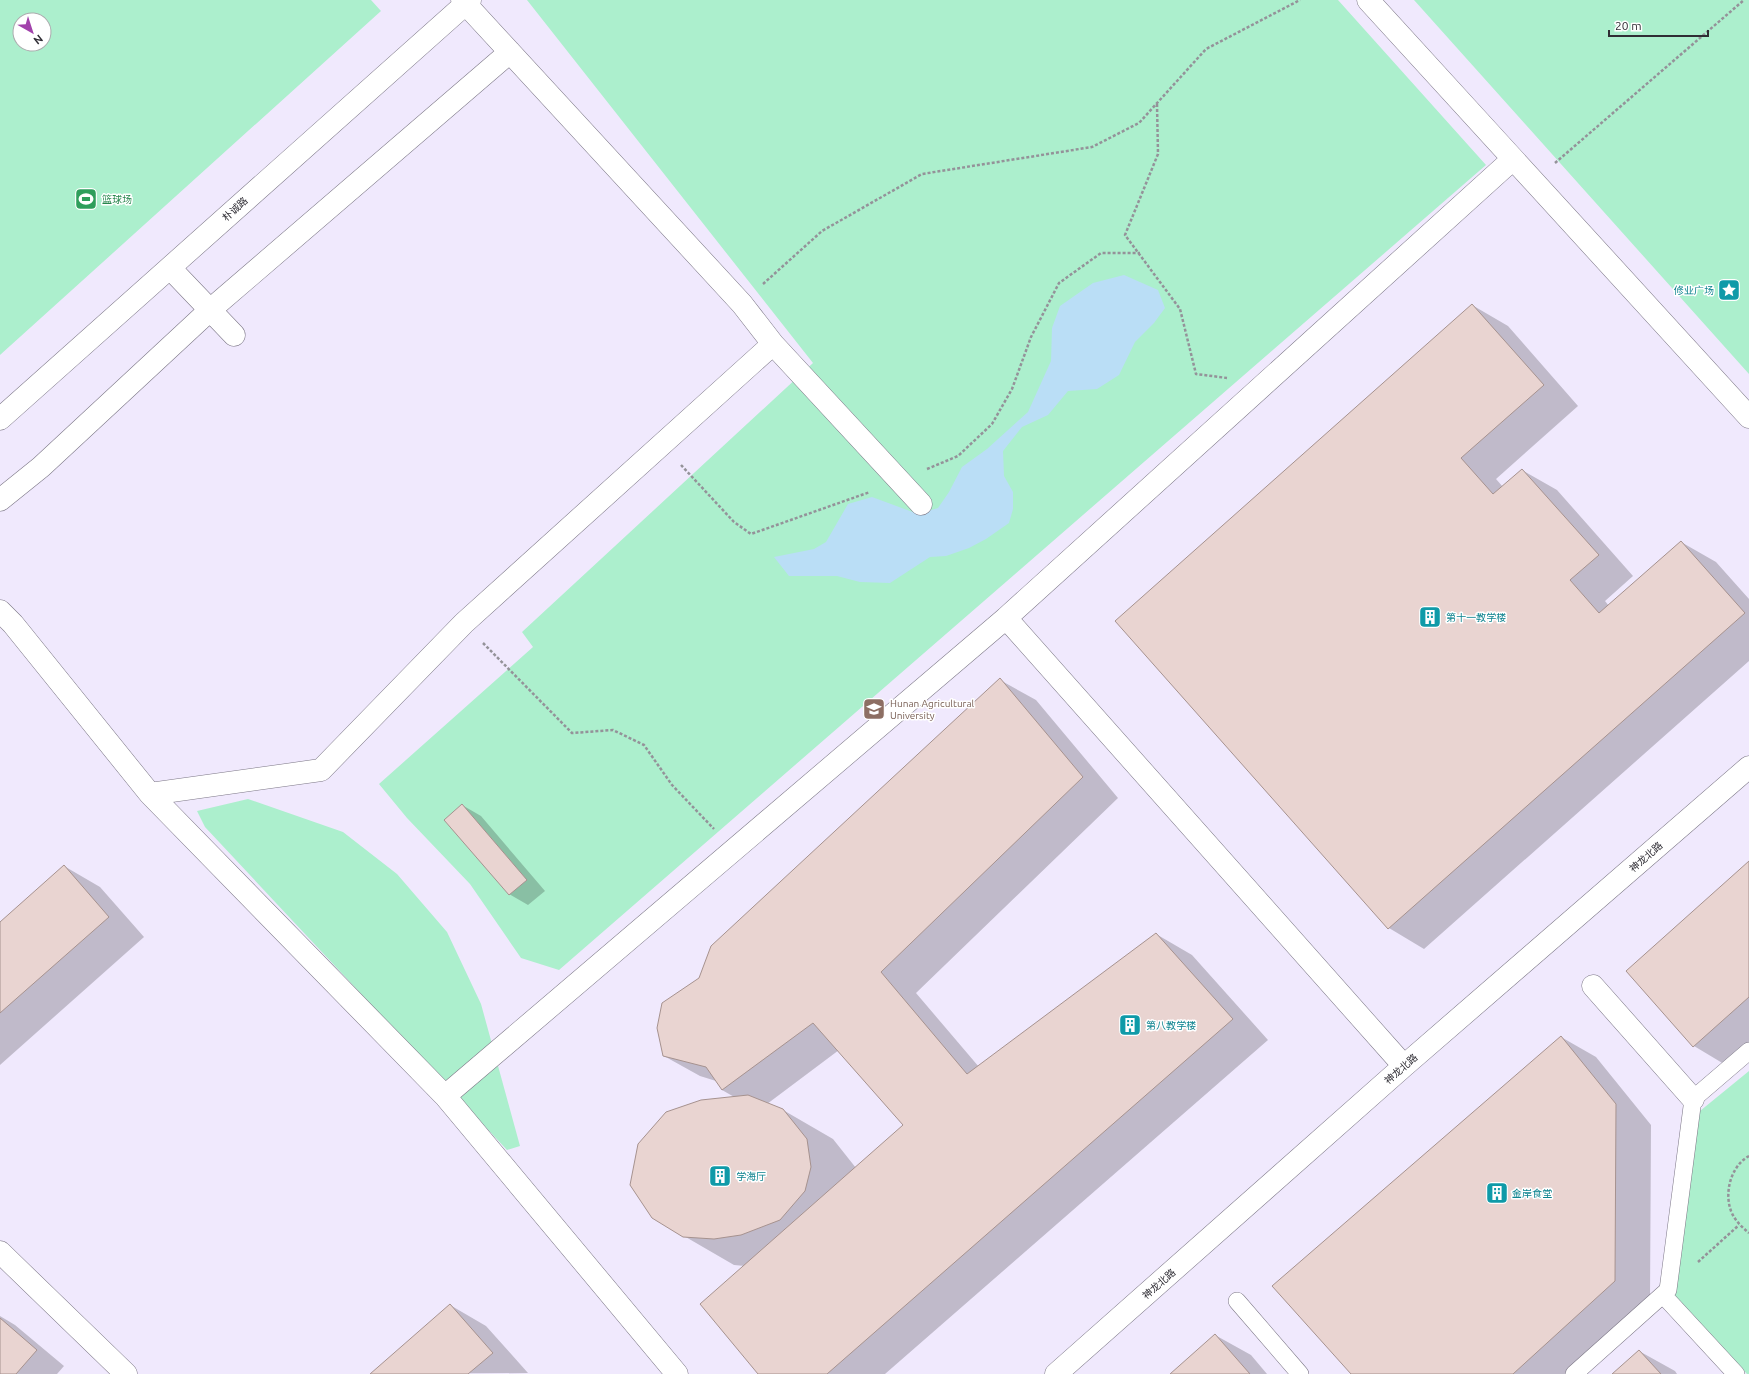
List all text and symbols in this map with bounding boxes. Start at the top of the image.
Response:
north arrow [12,12,52,52]
scale bar [1609,12,1708,38]
text: 20 m [1615,19,1642,32]
text: N [31,33,45,47]
sports icon: 篮球场 [73,186,99,212]
place label: 篮球场 [102,194,132,205]
street label: 朴诚路 [220,195,250,223]
place icon: 修业广场 [1716,277,1742,303]
place label: 修业广场 [1673,285,1714,296]
building icon: 第十一教学楼 [1417,604,1443,630]
place label: 第十一教学楼 [1446,612,1506,623]
school or university icon: Hunan Agricultural University [861,696,887,722]
place label: Hunan Agricultural University [890,698,975,721]
street label: 神龙北路 [1627,840,1665,874]
building icon: 第八教学楼 [1117,1012,1143,1038]
place label: 第八教学楼 [1146,1020,1196,1031]
street label: 神龙北路 [1382,1052,1420,1086]
building icon: 学海厅 [707,1163,733,1189]
place label: 学海厅 [736,1171,766,1182]
building icon: 金岸食堂 [1484,1180,1510,1206]
place label: 金岸食堂 [1512,1188,1552,1199]
street label: 神龙北路 [1140,1267,1178,1301]

